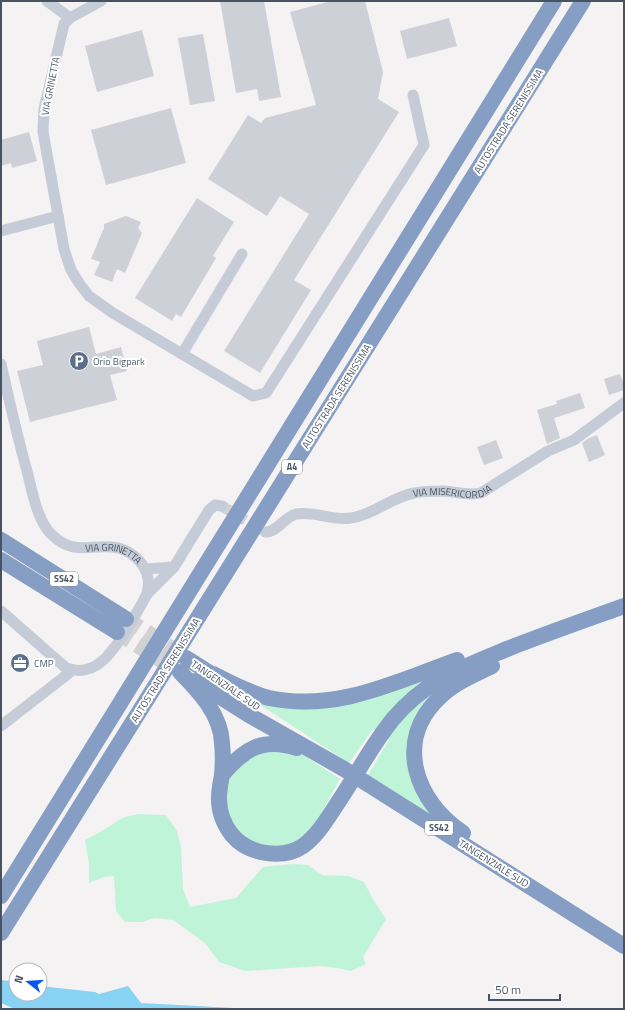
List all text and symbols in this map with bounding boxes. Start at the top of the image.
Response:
street label: VIA GRINETTA [37,55,64,117]
street label: AUTOSTRADA SERENISSIMA [470,66,547,176]
street label: AUTOSTRADA SERENISSIMA [298,341,375,451]
parking icon: Orio Bigpark [68,350,90,372]
place label: Orio Bigpark [93,354,145,369]
road number: A4 [282,460,302,474]
street label: VIA MISERICORDIA [412,481,495,502]
street label: VIA GRINETTA [85,540,145,567]
road number: SS42 [50,572,78,586]
street label: AUTOSTRADA SERENISSIMA [127,615,204,725]
office icon: CMP [9,652,31,674]
place label: CMP [34,656,54,671]
street label: TANGENZIALE SUD [188,657,263,714]
road number: SS42 [425,821,453,835]
street label: TANGENZIALE SUD [456,836,532,891]
north arrow [8,962,48,1002]
text: N [10,973,27,985]
scale bar [489,976,560,1002]
text: 50 m [495,980,521,999]

